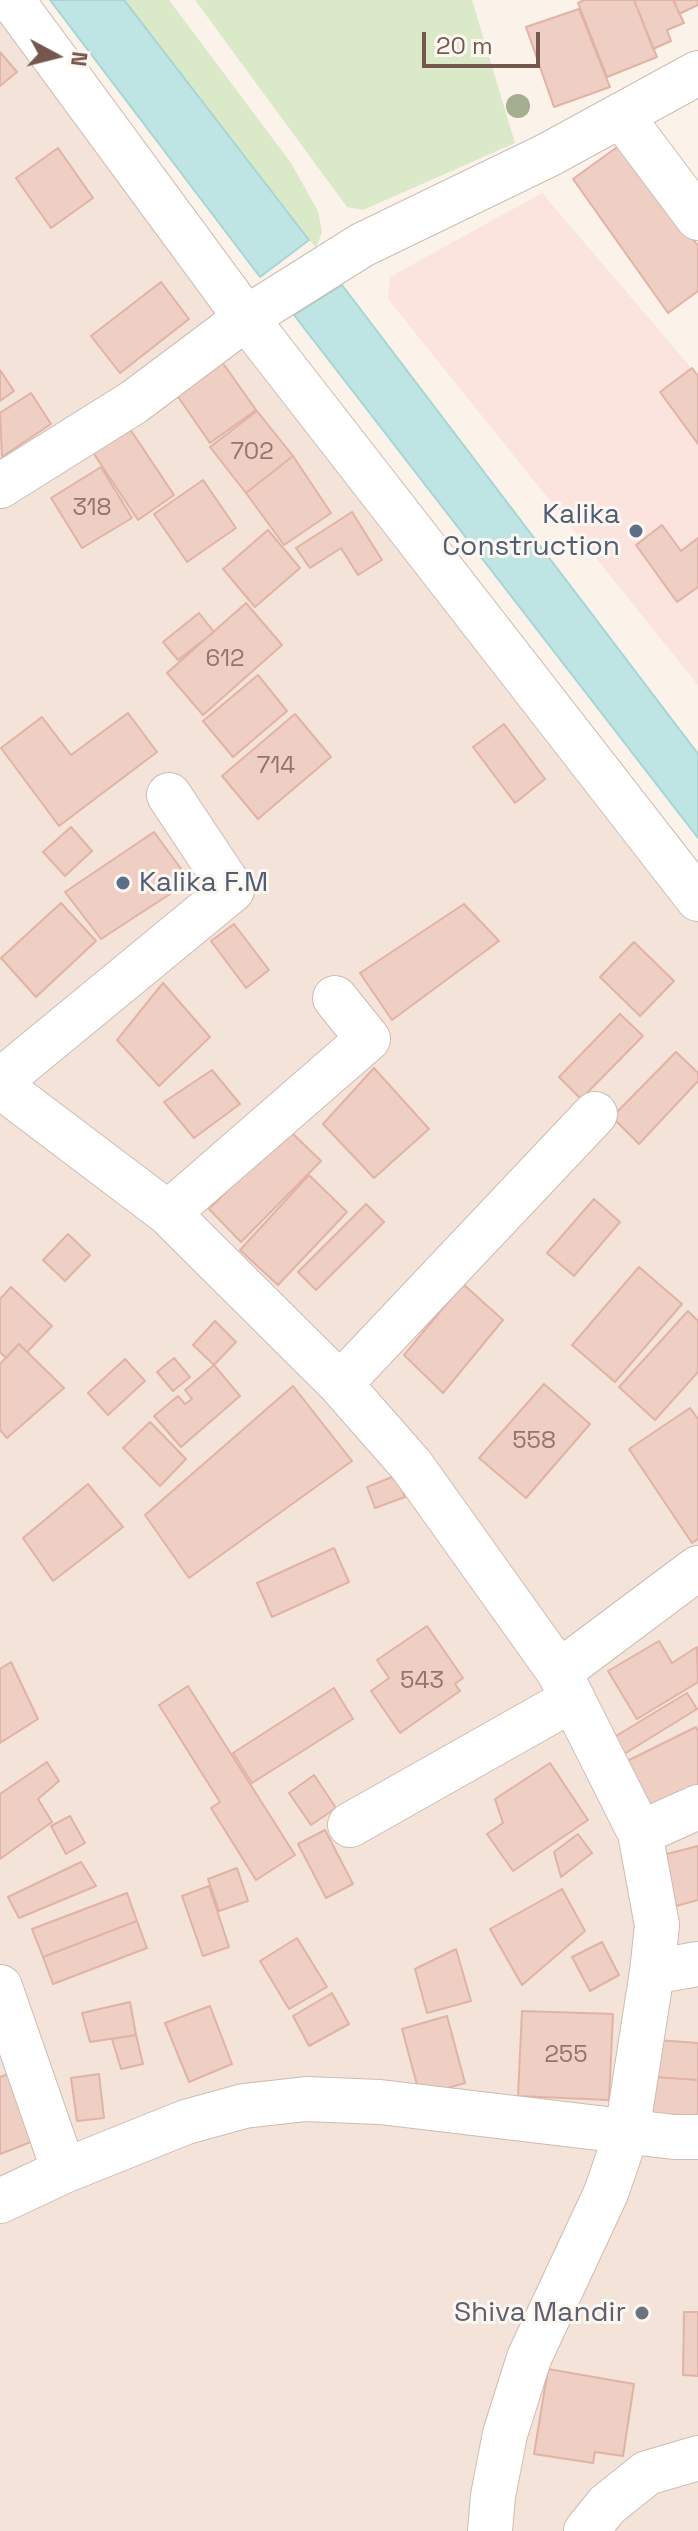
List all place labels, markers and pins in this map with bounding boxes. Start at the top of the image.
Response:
place label: Kalika Construction [442,498,620,564]
marker: Kalika Construction [627,522,645,540]
place label: Kalika F.M [139,866,268,900]
marker: Kalika F.M [114,874,132,892]
place label: Shiva Mandir [454,2296,626,2330]
marker: Shiva Mandir [633,2304,651,2322]

